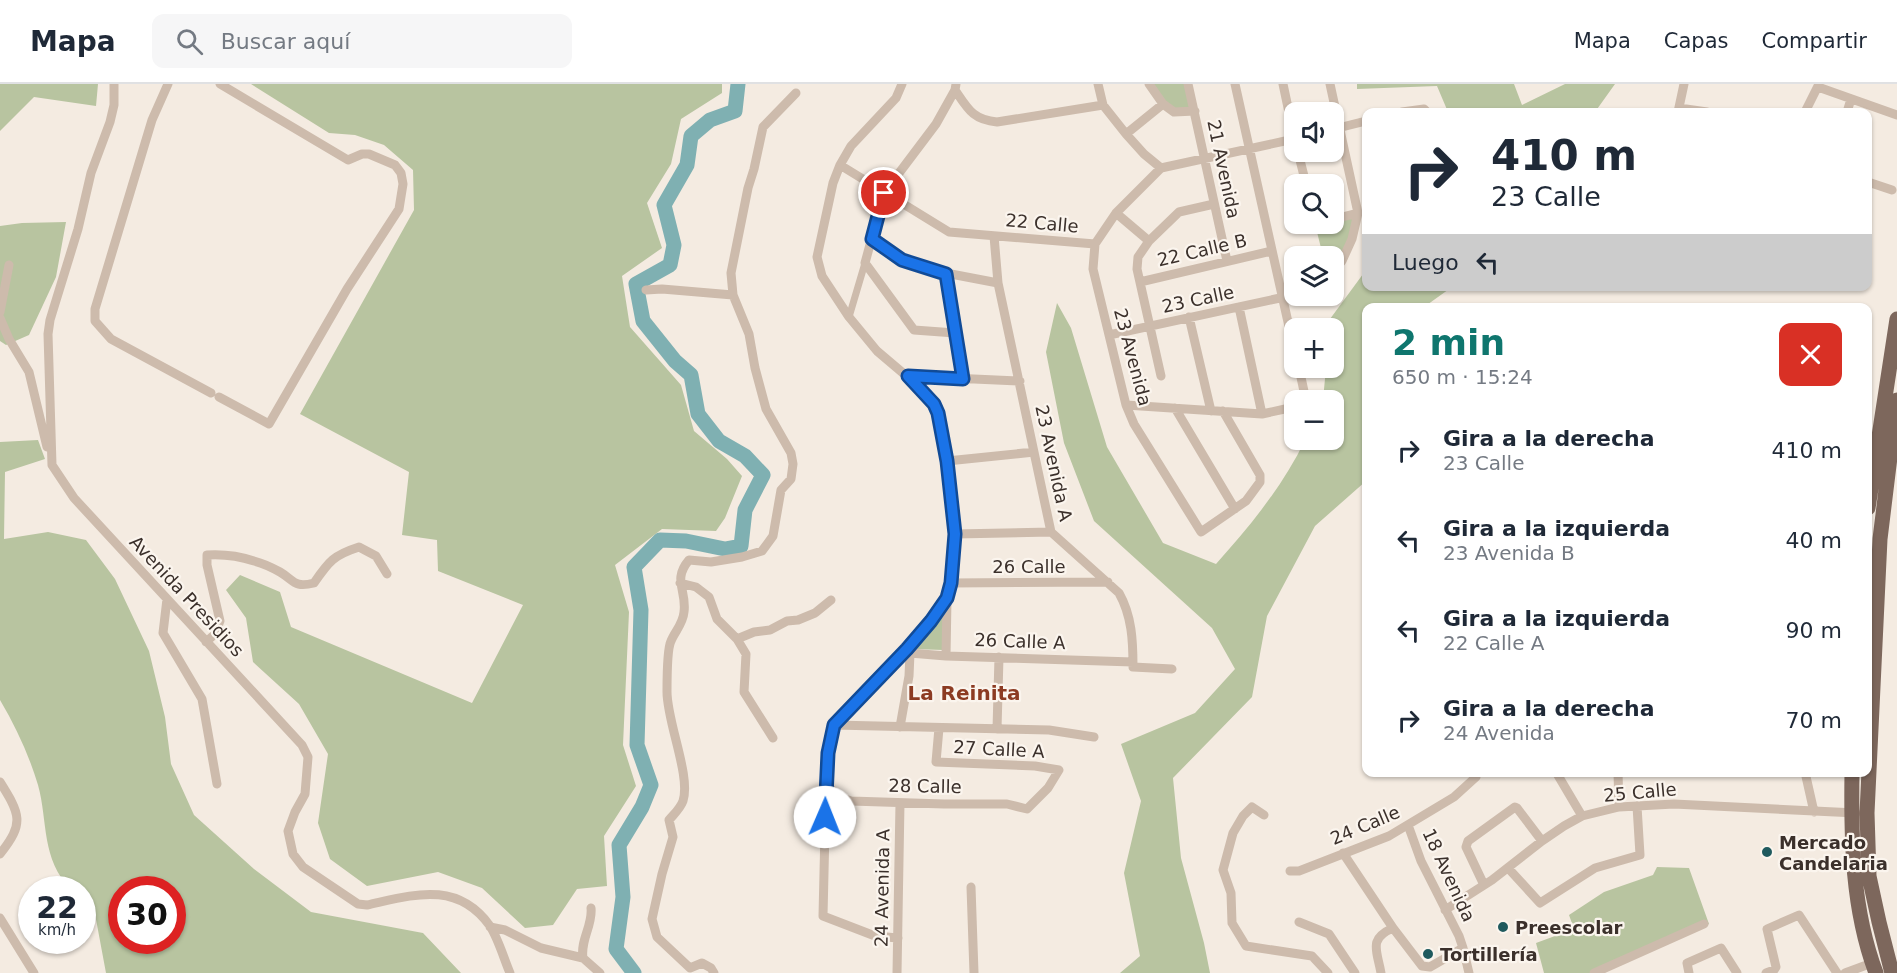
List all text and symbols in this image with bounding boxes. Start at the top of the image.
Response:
search box [152,14,572,68]
text: Mapa [30,25,116,58]
icon: search [173,25,206,58]
text: Buscar aquí [221,29,350,54]
text: Mapa [1574,29,1631,53]
text: Capas [1664,29,1728,53]
text: Compartir [1761,29,1867,53]
map controls [1284,102,1344,450]
button: sound [1284,102,1344,162]
street label: 21 Avenida [1203,118,1245,220]
text: 410 m [1491,131,1637,180]
icon: right [1392,132,1470,210]
pin [858,167,909,218]
button: search [1284,174,1344,234]
icon: arrive [867,176,900,209]
text: 23 Calle [1491,181,1601,212]
street label: 22 Calle [1005,209,1079,237]
street label: 22 Calle B [1155,229,1249,271]
button: layers [1284,246,1344,306]
icon: left [1471,246,1504,279]
text: Luego [1392,250,1459,275]
street label: 23 Calle [1160,281,1236,317]
street label: 23 Avenida [1110,306,1156,408]
button: + [1284,318,1344,378]
text: 2 min [1392,322,1505,363]
button: close [1779,323,1842,386]
text: 650 m · 15:24 [1392,365,1533,389]
button: − [1284,390,1344,450]
street label: 23 Avenida A [1031,403,1077,524]
text: Gira a la derecha [1443,426,1655,451]
icon: right [1392,434,1425,467]
text: 410 m [1772,438,1842,463]
text: 23 Calle [1443,451,1524,475]
text: Gira a la izquierda [1443,516,1670,541]
icon: left [1392,524,1425,557]
text: 40 m [1786,528,1842,553]
street label: Avenida Presidios [126,531,248,661]
text: 23 Avenida B [1443,541,1575,565]
street label: 26 Calle [992,556,1066,577]
text: Gira a la izquierda [1443,606,1670,631]
icon: left [1392,614,1425,647]
text: 90 m [1786,618,1842,643]
street label: 26 Calle A [974,629,1067,653]
text: 22 Calle A [1443,631,1544,655]
district label: La Reinita [907,681,1021,705]
text: Gira a la derecha [1443,696,1655,721]
icon: right [1392,704,1425,737]
text: 70 m [1786,708,1842,733]
text: 24 Avenida [1443,721,1555,745]
street label: 27 Calle A [953,736,1046,762]
street label: 28 Calle [888,775,962,797]
street label: 25 Calle [1603,778,1677,806]
position arrow [793,785,857,849]
street label: 24 Calle [1327,801,1403,849]
street label: 18 Avenida [1418,825,1480,925]
street label: 24 Avenida A [870,828,894,947]
place label: Mercado Candelaria [1779,832,1888,874]
marker: Mercado Candelaria [1760,845,1774,859]
speed limit sign: 30 [108,876,186,954]
text: 22 [36,890,78,925]
place label: Preescolar [1515,917,1623,938]
marker: Preescolar [1496,920,1510,934]
text: km/h [38,921,76,939]
place label: Tortillería [1440,944,1538,965]
marker: Tortillería [1421,947,1435,961]

